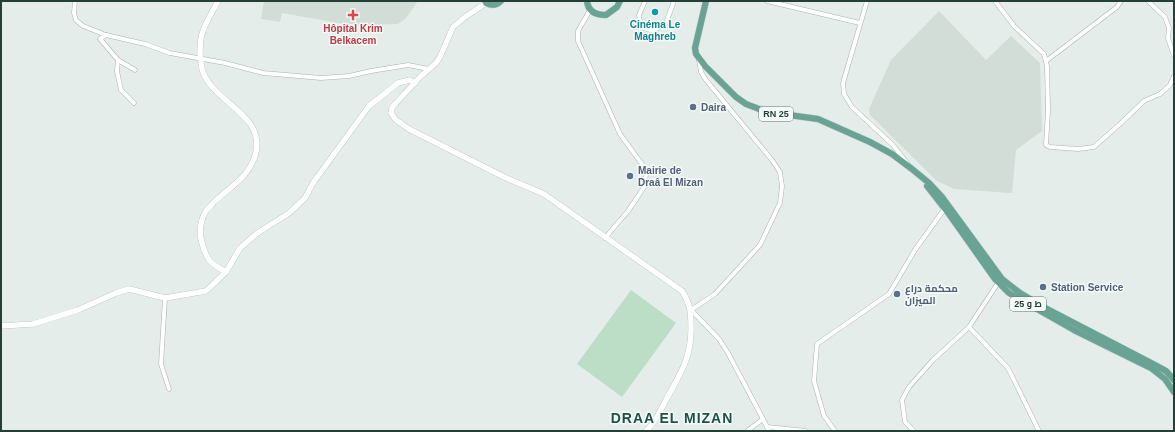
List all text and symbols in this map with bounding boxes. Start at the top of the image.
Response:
marker: Cinéma Le Maghreb [650,7,660,17]
marker: Hôpital Krim Belkacem [347,9,359,21]
place label: Cinéma Le Maghreb [630,19,681,42]
place label: Hôpital Krim Belkacem [323,23,383,46]
marker: Daira [688,102,698,112]
place label: Daira [701,102,726,113]
road number: RN 25 [759,107,793,121]
place label: Mairie de Draâ El Mizan [638,165,703,188]
marker: Mairie de Draâ El Mizan [625,171,635,181]
marker: Station Service [1038,282,1048,292]
place label: Station Service [1051,282,1124,293]
place label: محكمة دراع الميزان [905,283,958,307]
marker: محكمة دراع الميزان [892,289,902,299]
road number: ط و 25 [1010,297,1046,311]
district label: DRAA EL MIZAN [611,410,733,426]

